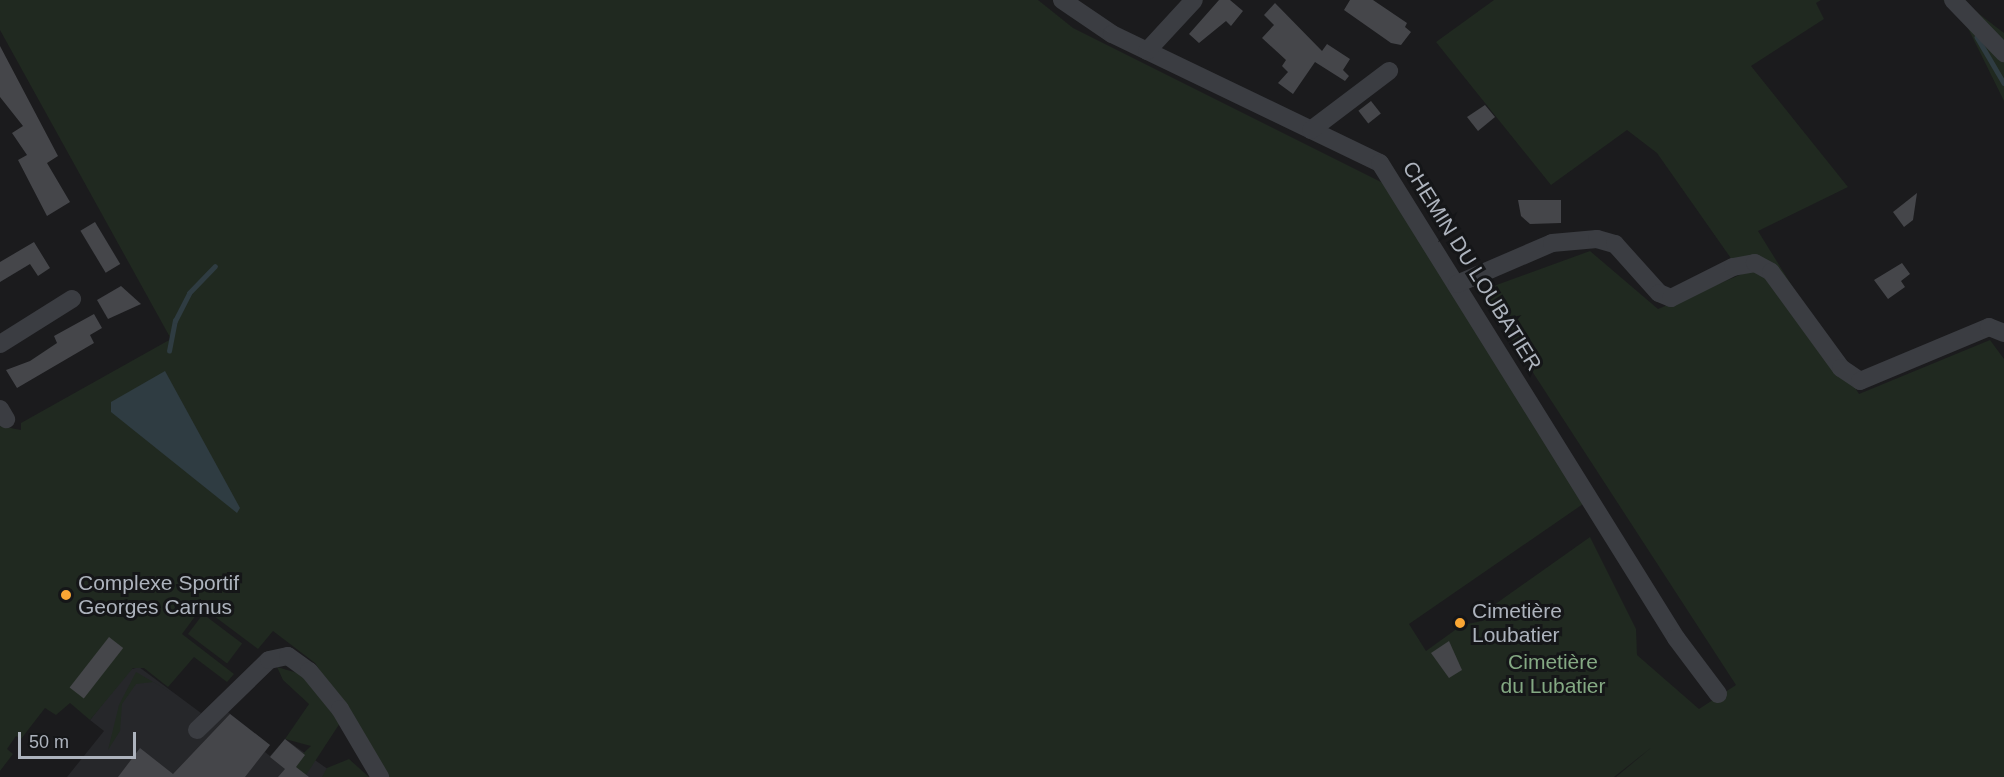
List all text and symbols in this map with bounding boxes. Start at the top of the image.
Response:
street label: CHEMIN DU LOUBATIER [1397,157,1547,375]
place label: Complexe Sportif Georges Carnus [78,570,239,620]
marker: Complexe Sportif Georges Carnus [59,588,73,602]
place label: Cimetière Loubatier [1472,598,1562,648]
marker: Cimetière Loubatier [1453,616,1467,630]
park label: Cimetière du Lubatier [1500,649,1606,699]
scale bar [21,720,140,758]
text: 50 m [29,732,69,752]

